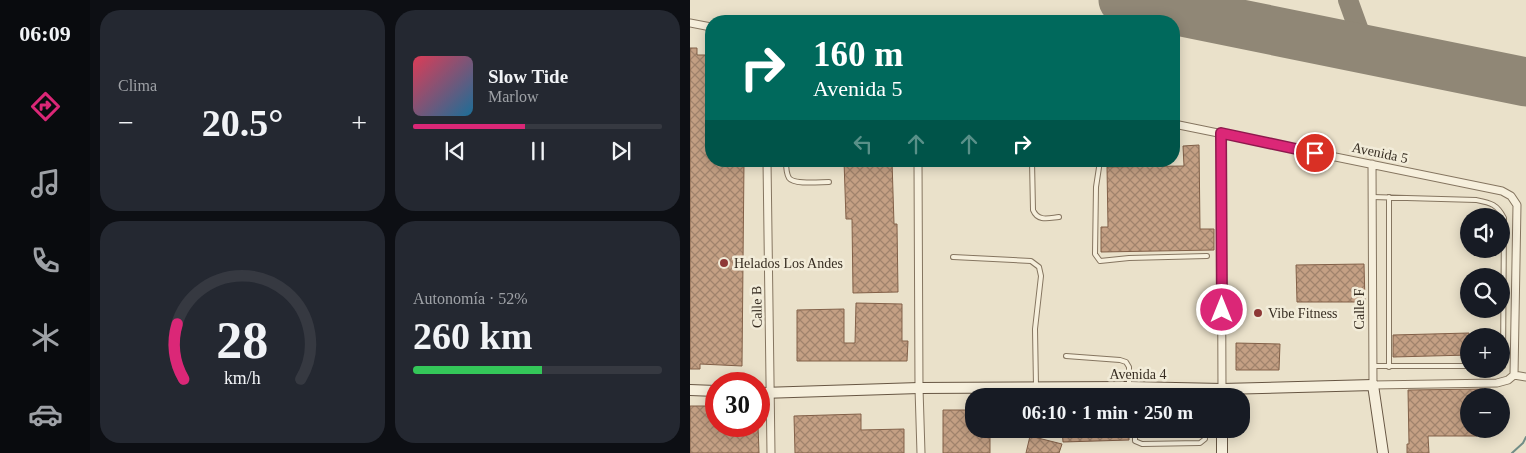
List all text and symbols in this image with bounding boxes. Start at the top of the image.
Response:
text: 06:09 [19,21,71,46]
icon: right [730,35,795,100]
text: 160 m [813,35,903,74]
text: Slow Tide [488,66,568,87]
text: Avenida 5 [813,76,902,101]
text: Clima [118,77,157,94]
text: Marlow [488,88,539,105]
icon: directions [28,89,63,124]
text: 20.5° [202,102,283,144]
text: − [118,107,134,138]
text: + [351,107,367,138]
icon: left [849,130,877,158]
icon: ahead [902,130,930,158]
icon: ahead [955,130,983,158]
icon: right [1008,130,1036,158]
pin [1294,132,1336,174]
icon: previous [441,137,469,165]
icon: pause [524,137,552,165]
icon: next [607,137,635,165]
icon: arrive [1301,139,1329,167]
street label: Avenida 5 [1351,140,1409,166]
icon: music [28,166,63,201]
map controls [1460,208,1510,438]
button: sound [1460,208,1510,258]
icon: phone [28,243,63,278]
place label: Helados Los Andes [734,256,843,271]
marker: Helados Los Andes [718,257,730,269]
button: search [1460,268,1510,318]
position arrow [1195,283,1247,335]
street label: Calle B [749,286,765,328]
street label: Calle F [1352,288,1367,329]
text: Autonomía · 52% [413,290,528,307]
place label: Vibe Fitness [1268,306,1338,321]
marker: Vibe Fitness [1252,307,1264,319]
text: 28 [217,312,269,369]
text: 260 km [413,315,532,357]
icon: climate [28,320,63,355]
button: + [1460,328,1510,378]
street label: Avenida 4 [1110,367,1166,382]
text: km/h [224,368,261,388]
speed limit sign: 30 [705,372,770,437]
button: − [1460,388,1510,438]
icon: car [28,397,63,432]
text: 06:10 · 1 min · 250 m [1022,402,1193,423]

